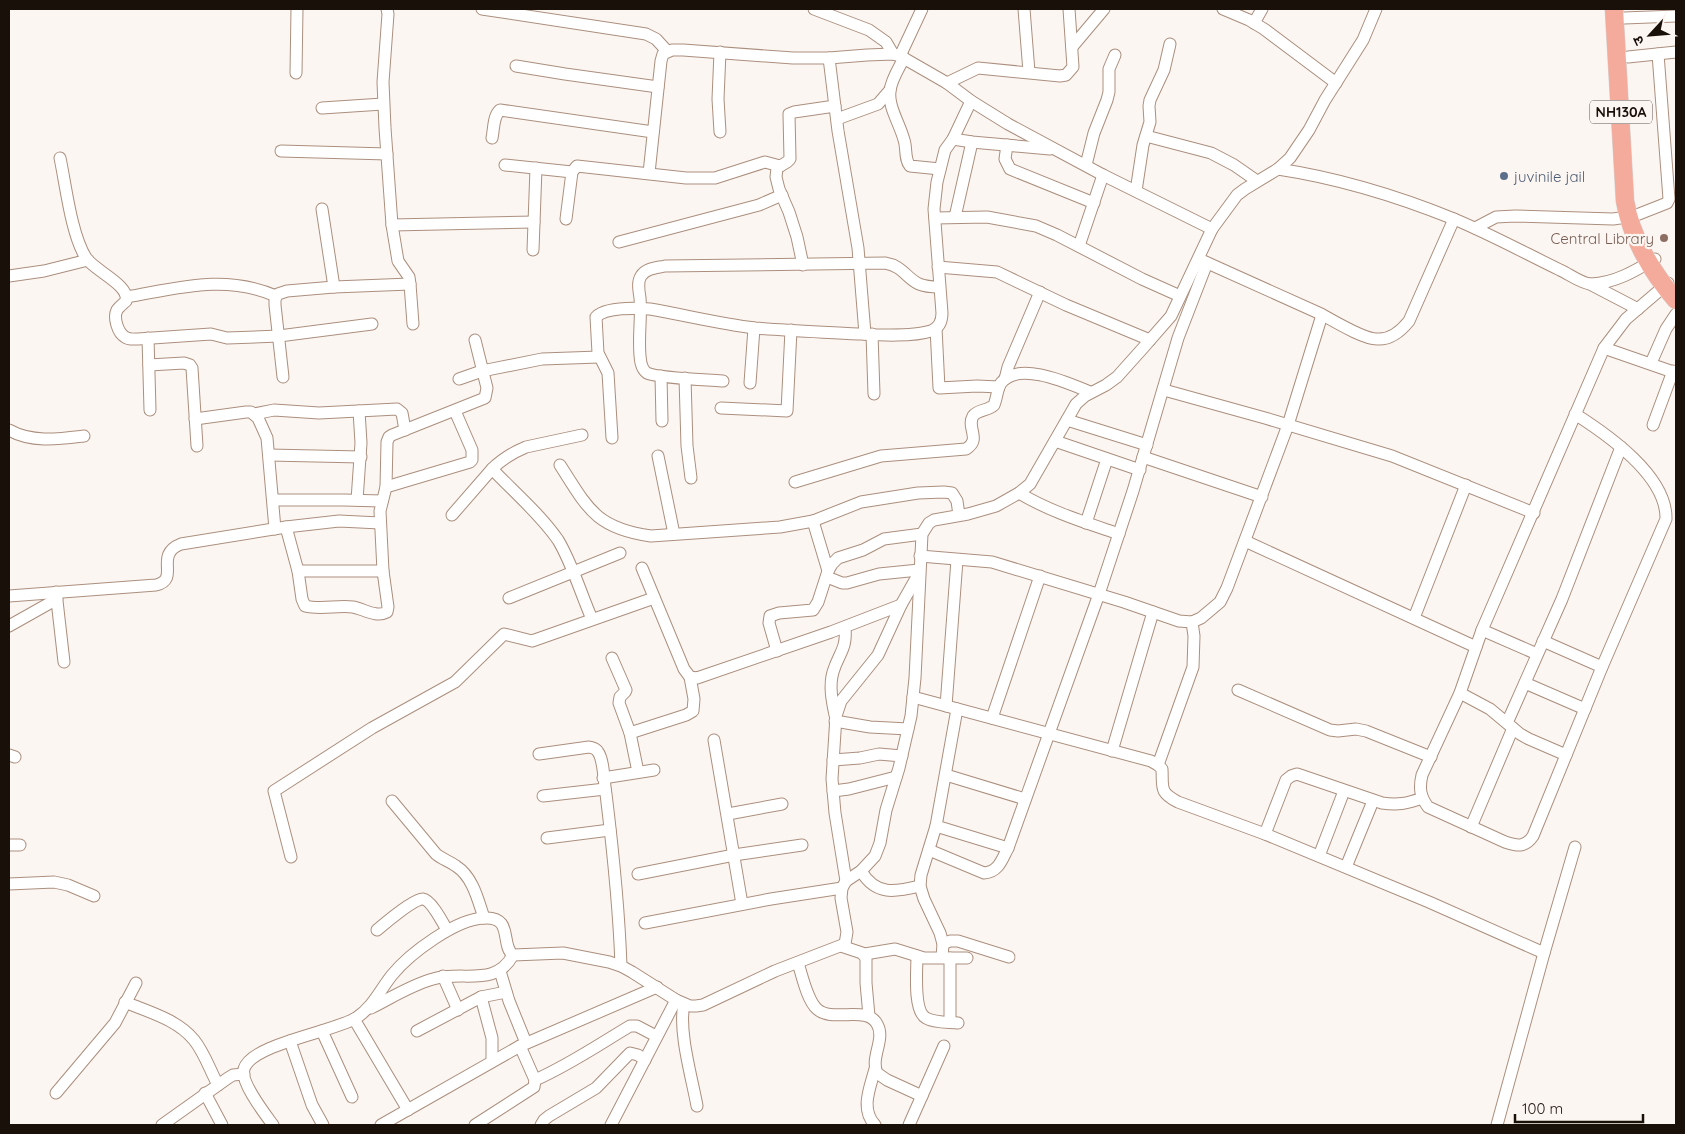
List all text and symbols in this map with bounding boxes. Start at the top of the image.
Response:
north arrow [1625,10,1675,60]
text: उ [1628,32,1648,48]
road number: NH130A [1590,100,1652,124]
place label: juvinile jail [1513,167,1585,186]
marker: juvinile jail [1498,170,1510,182]
place label: Central Library [1550,229,1654,248]
marker: Central Library [1658,232,1670,244]
scale bar [1515,1092,1642,1124]
text: 100 m [1522,1099,1563,1118]

